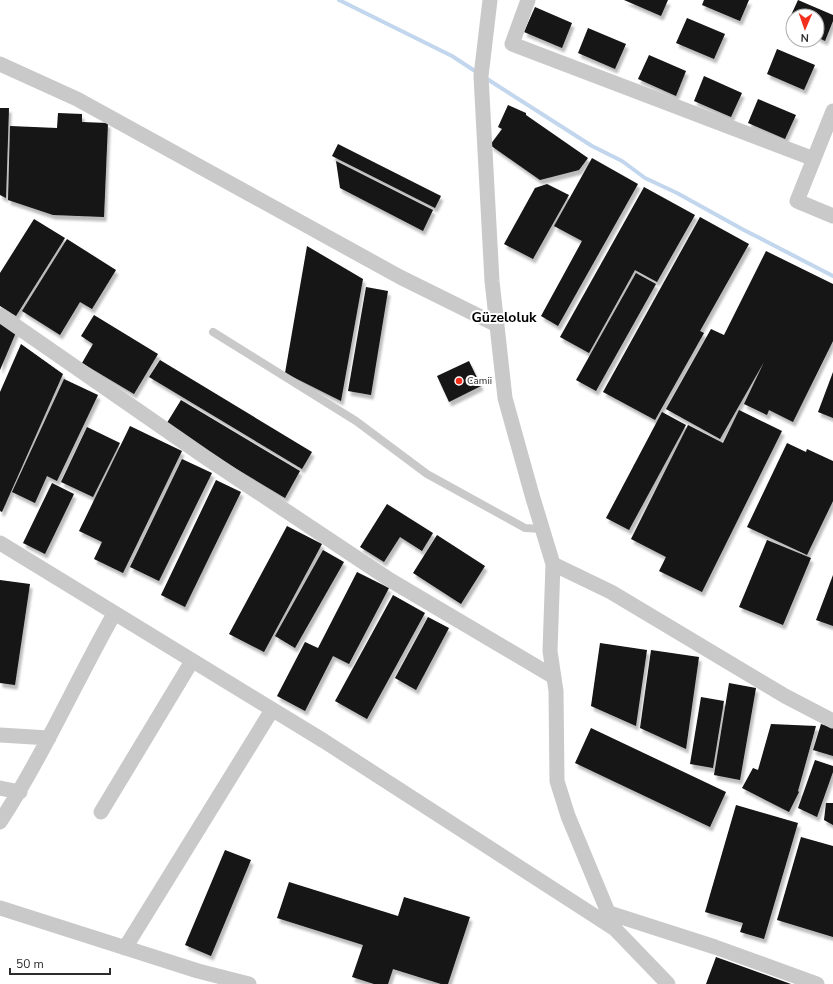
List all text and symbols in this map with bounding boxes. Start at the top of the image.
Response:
north arrow [785,8,825,48]
text: N [800,30,809,45]
district label: Güzeloluk [471,308,537,327]
place label: Camii [467,374,492,388]
marker: Camii [454,376,464,386]
scale bar [10,950,110,976]
text: 50 m [16,956,44,972]

